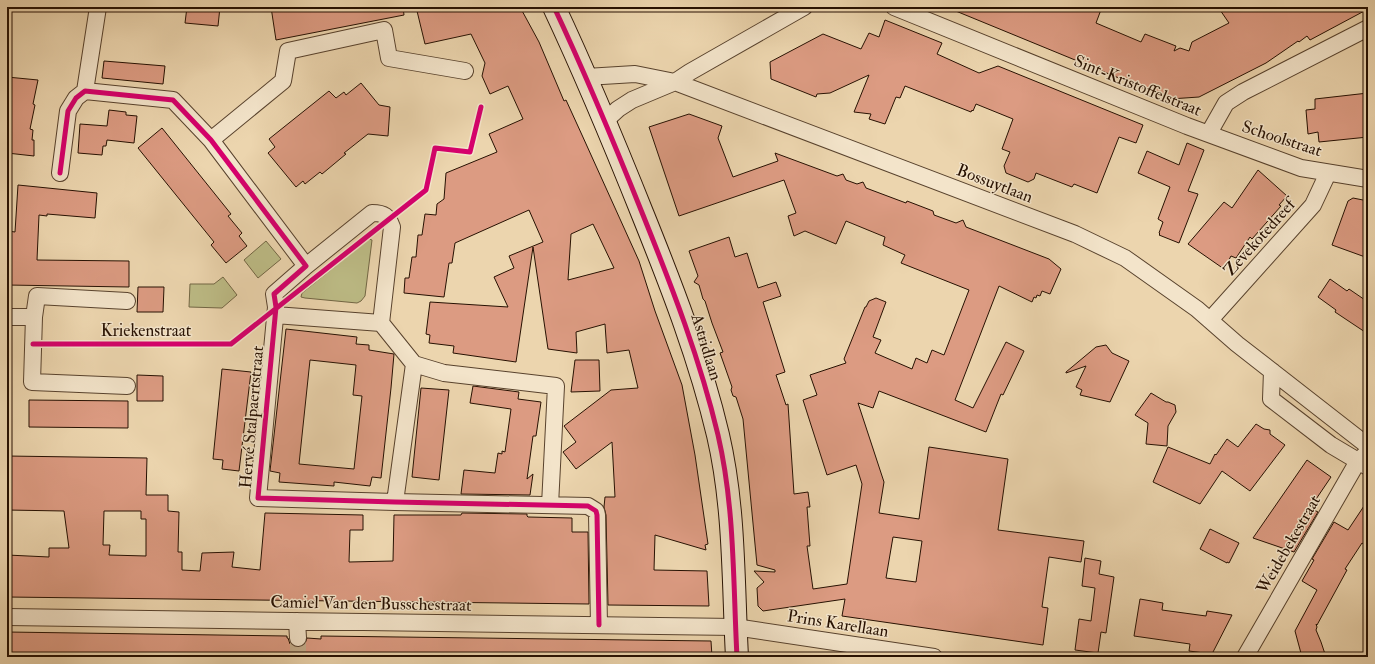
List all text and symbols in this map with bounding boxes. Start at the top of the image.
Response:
street label: Sint-Kristoffelstraat [1071,50,1205,121]
street label: Schoolstraat [1239,116,1325,161]
street label: Bossuytlaan [953,159,1036,209]
street label: Zevekotedreef [1219,192,1301,280]
street label: Astridlaan [686,310,727,383]
street label: Kriekenstraat [101,320,192,341]
street label: Hervé Stalpaertstraat [235,344,269,489]
street label: Weidebekestraat [1251,491,1325,598]
street label: Camiel Van den Busschestraat [270,591,472,616]
street label: Prins Karellaan [786,605,890,642]

